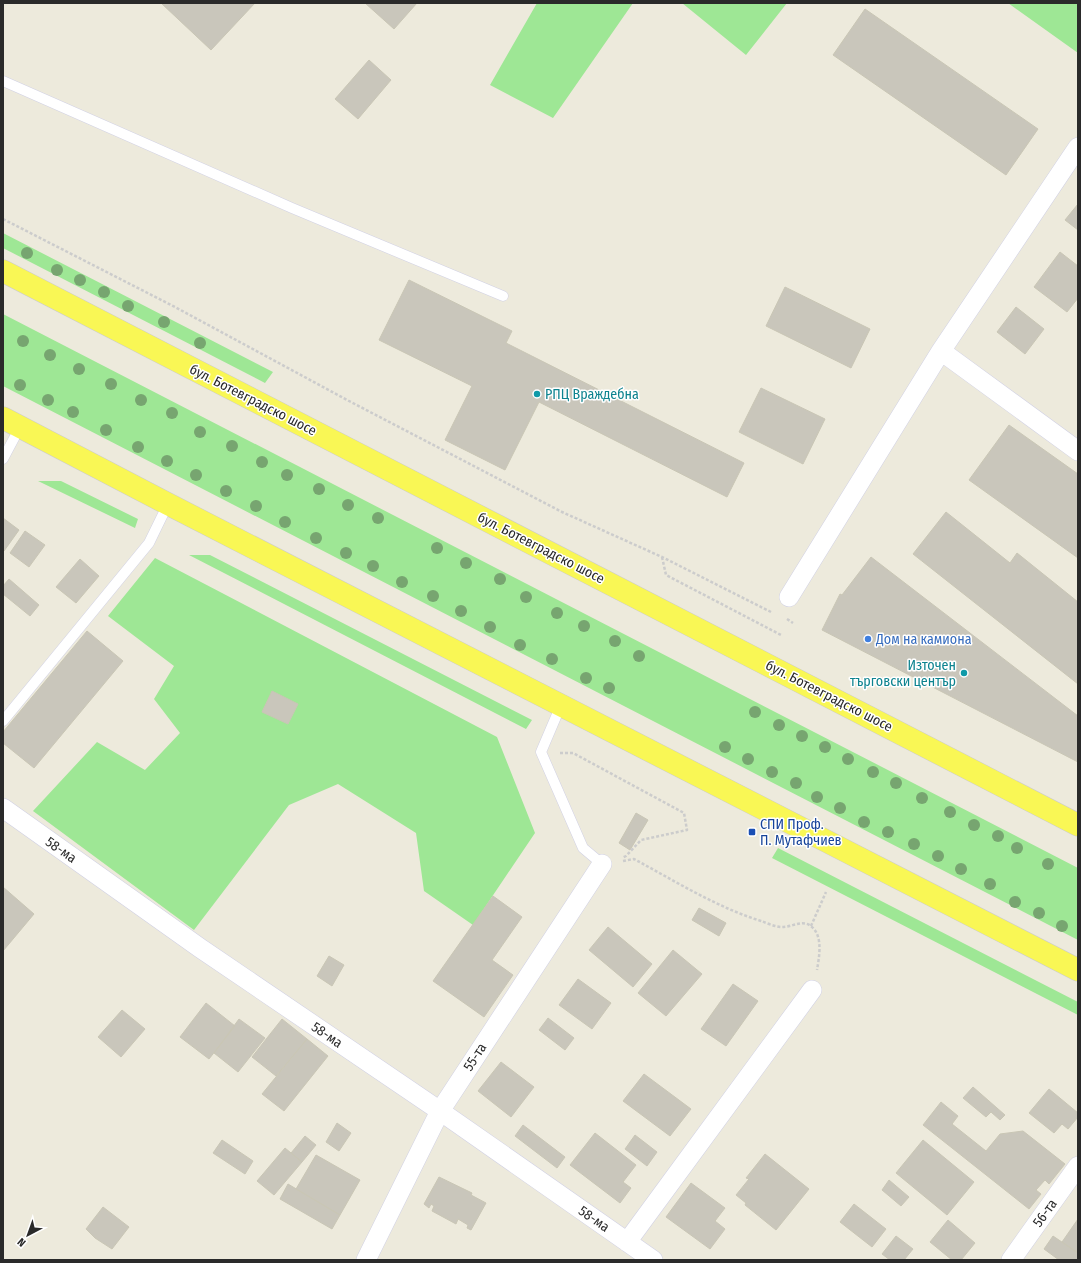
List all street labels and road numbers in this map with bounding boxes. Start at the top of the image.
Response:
street label: бул. Ботевградско шосе [187,361,319,439]
street label: бул. Ботевградско шосе [475,509,607,587]
street label: бул. Ботевградско шосе [763,657,895,735]
street label: 58-ма [42,833,80,867]
street label: 58-ма [308,1018,346,1052]
street label: 55-та [460,1040,490,1074]
street label: 56-та [1029,1196,1061,1230]
street label: 58-ма [575,1202,613,1236]

